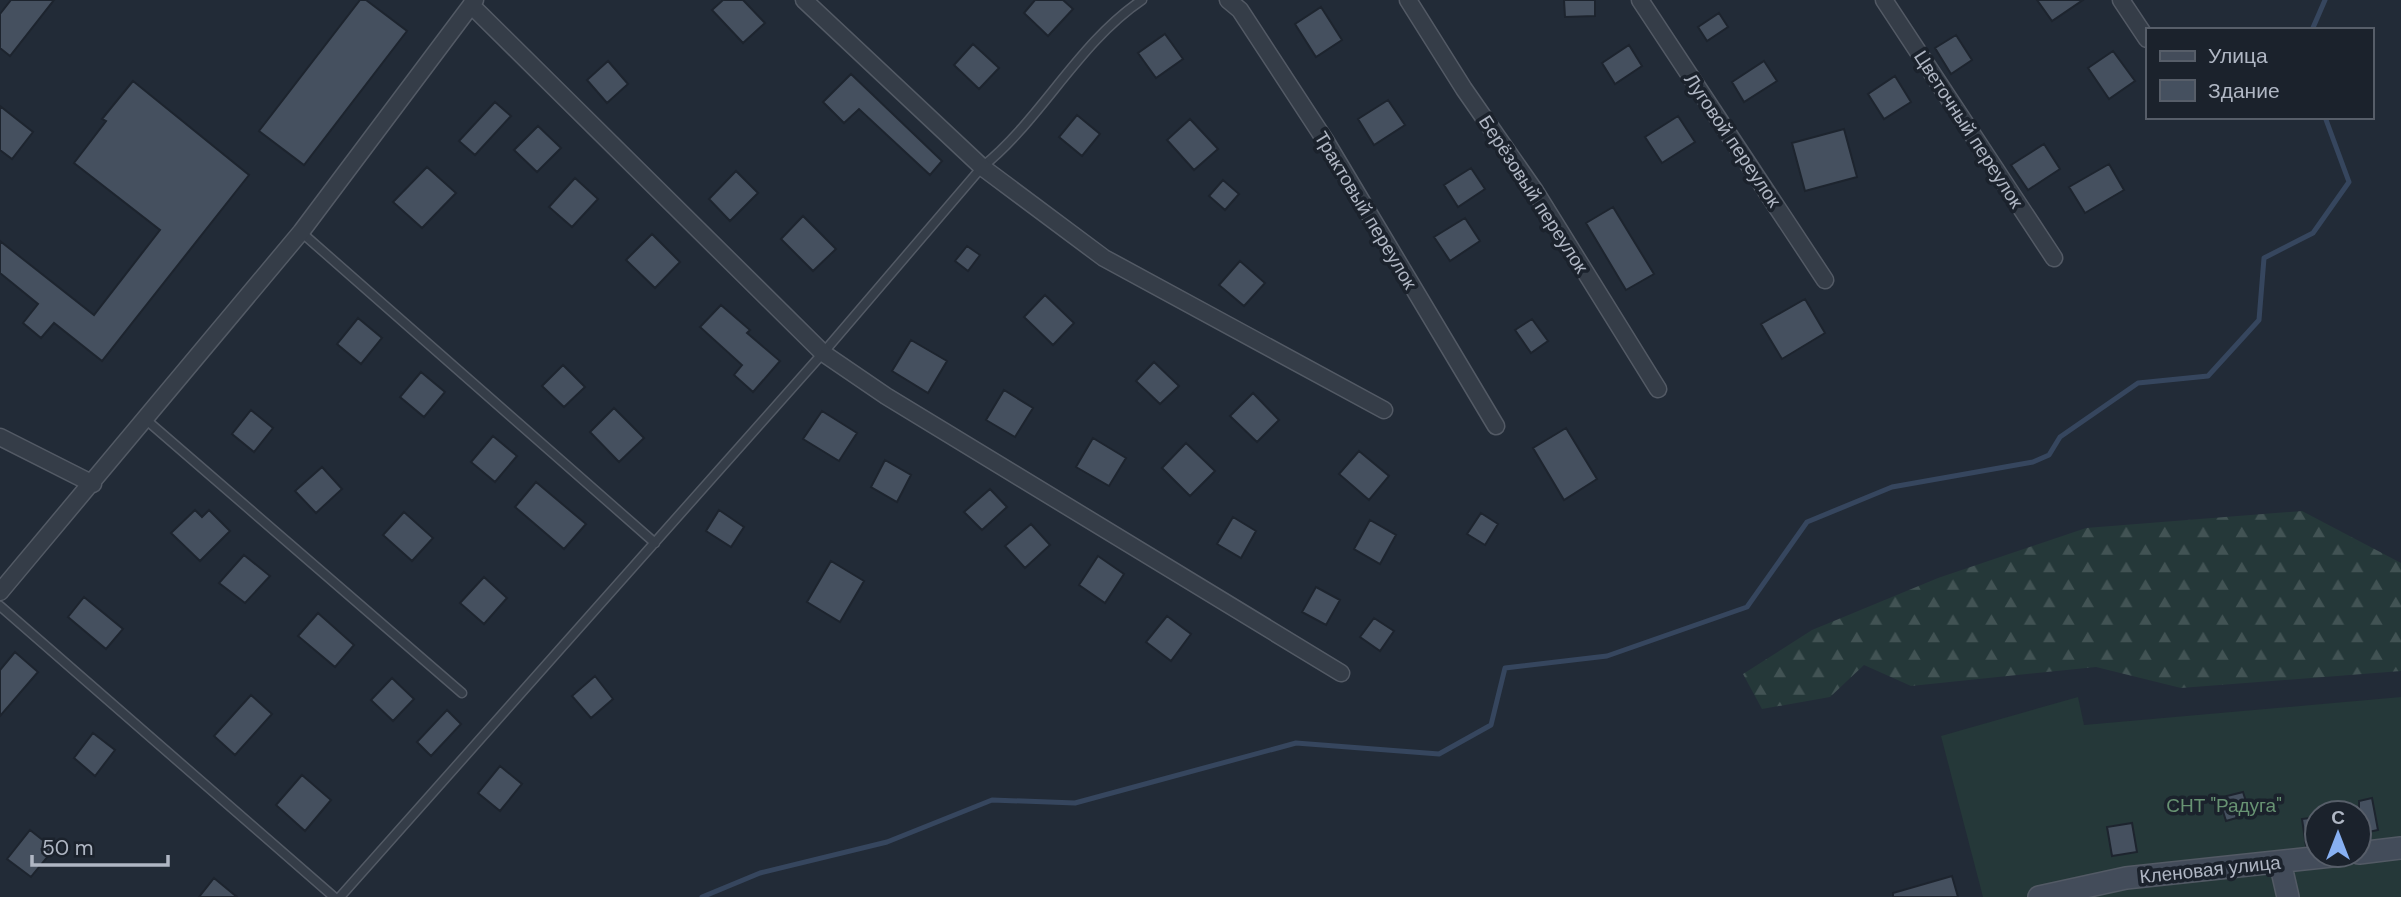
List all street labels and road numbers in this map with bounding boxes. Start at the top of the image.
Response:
street label: Цветочный переулок [1908,46,2029,214]
street label: Луговой переулок [1678,68,1787,213]
street label: Берёзовый переулок [1473,110,1594,279]
street label: Трактовый переулок [1309,127,1423,294]
street label: Кленовая улица [2138,850,2282,889]

